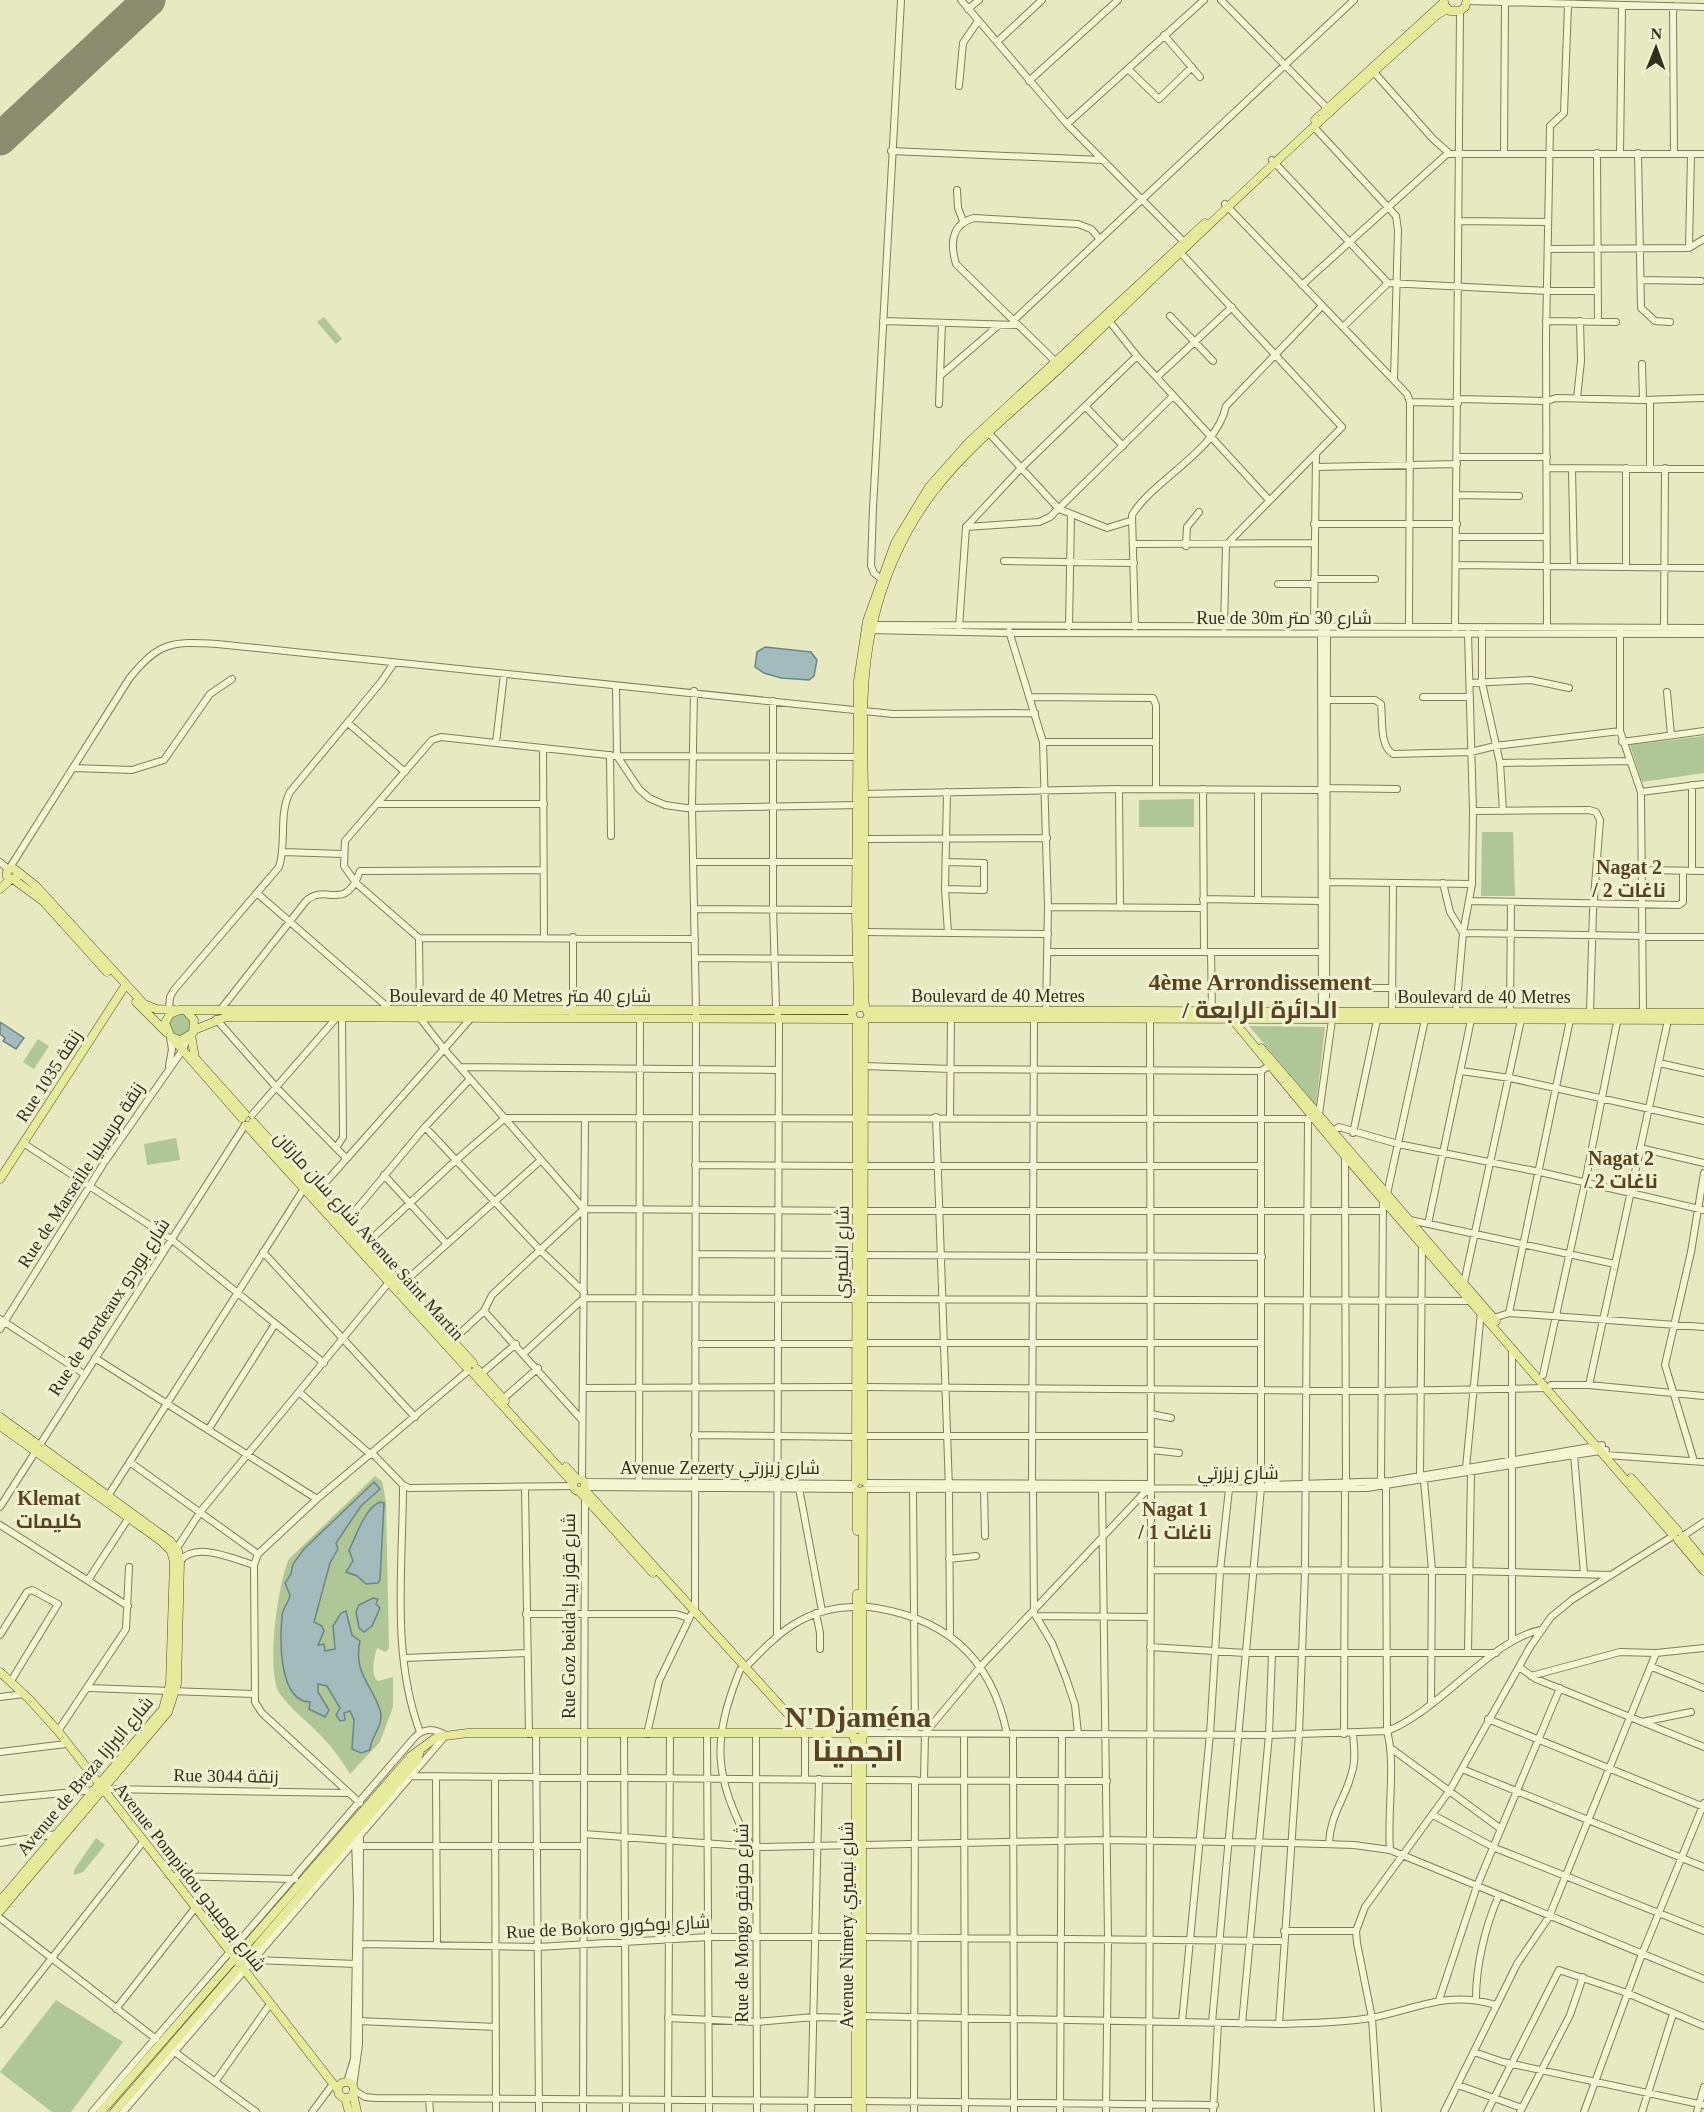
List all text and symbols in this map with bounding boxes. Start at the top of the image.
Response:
north arrow [1626,18,1686,78]
text: N [1650,25,1663,42]
street label: Rue de 30m شارع 30 متر [1196,608,1372,630]
district label: Nagat 2 / ناغات 2 [1591,856,1666,901]
district label: 4ème Arrondissement / الدائرة الرابعة [1149,969,1371,1024]
street label: Boulevard de 40 Metres شارع 40 متر [389,986,651,1008]
street label: Boulevard de 40 Metres [911,986,1085,1006]
street label: Boulevard de 40 Metres [1397,987,1571,1007]
street label: Rue 1035 زنقة [12,1026,87,1126]
street label: Rue de Marseille زنقة مرسيليا [14,1079,149,1272]
street label: شارع سان مارتان Avenue Saint Martin [268,1128,468,1346]
district label: Nagat 2 / ناغات 2 [1583,1147,1658,1192]
street label: شارع النميري [831,1205,857,1299]
street label: Rue de Bordeaux شارع بوردو [44,1215,176,1400]
street label: Avenue Zezerty شارع زيزرتي [620,1458,820,1482]
street label: شارع زيزرتي [1197,1463,1279,1487]
district label: Klemat كليمات [16,1487,82,1533]
district label: Nagat 1 / ناغات 1 [1137,1498,1212,1543]
street label: Rue Goz beida شارع قوز بيدا [559,1513,581,1719]
street label: Avenue de Braza شارع البرازا [13,1692,159,1861]
district label: N'Djaména انجمينا [785,1700,931,1768]
street label: Rue 3044 زنقة [173,1765,279,1788]
street label: Avenue Pompidou شارع بومبيدو [109,1779,270,1977]
street label: Avenue Nimery شارع نيميري [837,1821,861,2029]
street label: Rue de Mongo شارع مونقو [732,1823,754,2023]
street label: Rue de Bokoro شارع بوكورو [505,1912,711,1944]

